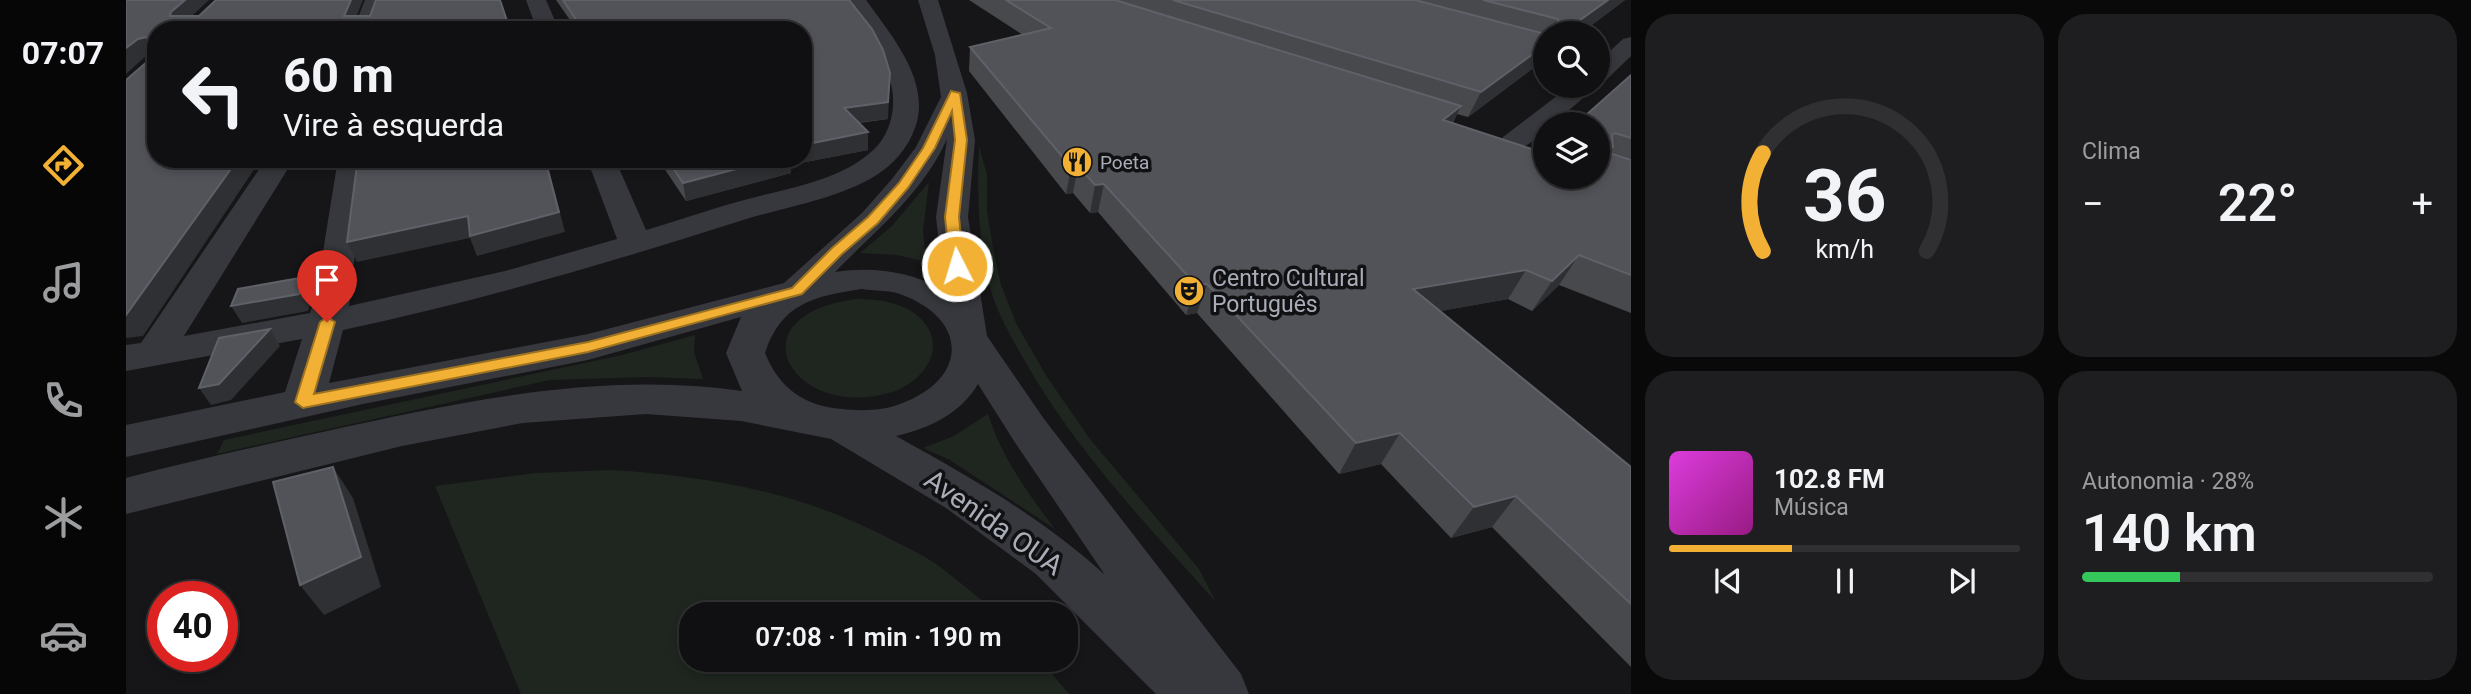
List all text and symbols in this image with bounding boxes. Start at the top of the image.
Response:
map controls [1533,21,1610,189]
button: search [1533,21,1610,98]
text: 07:07 [22,34,104,72]
text: 60 m [283,47,394,104]
icon: left [168,49,259,140]
text: Vire à esquerda [283,106,504,144]
button: layers [1533,112,1610,189]
text: Clima [2082,138,2141,165]
icon: directions [39,141,88,190]
restaurant icon: Poeta [1060,145,1094,179]
place label: Poeta [1100,151,1149,174]
text: 36 [1803,154,1886,240]
text: 22° [2218,173,2297,234]
text: − [2082,182,2104,226]
text: + [2411,182,2433,226]
position arrow [920,229,994,303]
text: km/h [1815,235,1874,264]
pin [297,250,357,322]
icon: music [39,258,88,307]
icon: arrive [308,261,346,299]
place label: Centro Cultural Português [1212,265,1365,318]
theatre icon: Centro Cultural Português [1172,274,1206,308]
icon: phone [39,376,88,425]
street label: Avenida OUA [918,463,1069,582]
text: 102.8 FM [1774,464,1885,494]
text: Autonomia · 28% [2082,468,2254,495]
icon: climate [39,493,88,542]
text: Música [1774,494,1849,521]
text: 140 km [2082,503,2257,564]
icon: previous [1709,562,1747,600]
icon: pause [1826,562,1864,600]
icon: next [1943,562,1981,600]
speed limit sign: 40 [147,581,238,672]
icon: car [39,611,88,660]
text: 07:08 · 1 min · 190 m [755,622,1002,652]

